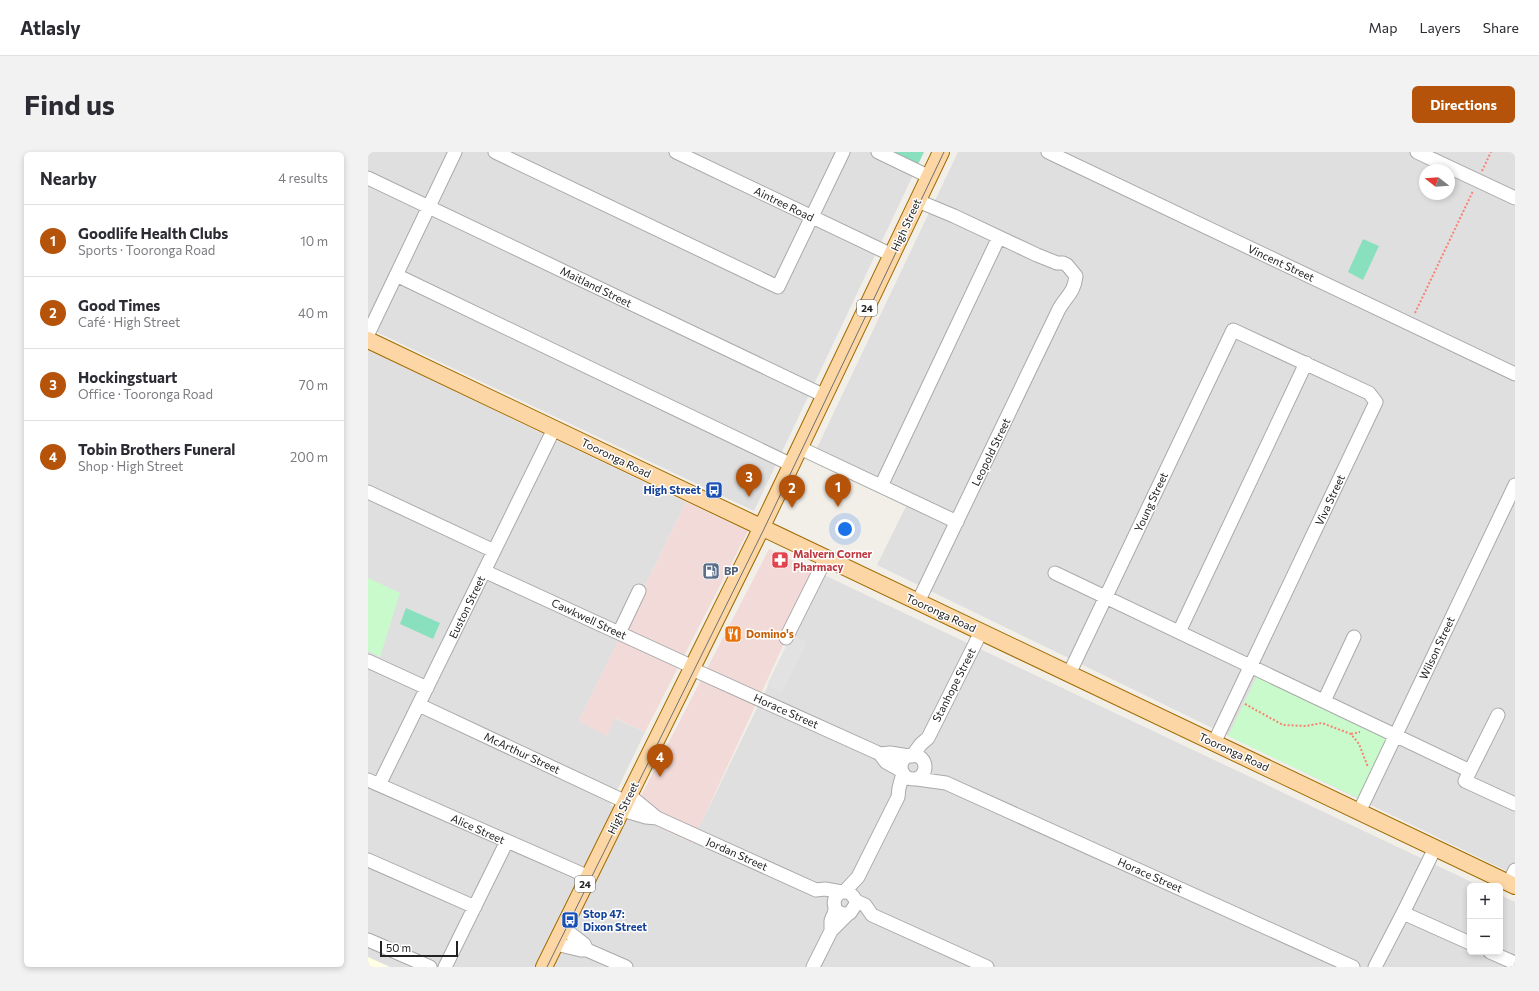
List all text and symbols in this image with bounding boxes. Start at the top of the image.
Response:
text: Atlasly [20,16,81,39]
text: Map [1369,19,1397,36]
text: Layers [1419,19,1461,36]
text: Share [1483,19,1519,36]
button: Directions [1412,86,1515,123]
text: Find us [24,87,115,121]
north arrow [1419,164,1455,200]
text: Nearby [40,168,97,189]
text: 4 results [278,170,328,186]
street label: Aintree Road [752,183,816,224]
street label: High Street [888,196,924,253]
text: Goodlife Health Clubs [78,224,228,242]
text: 1 [50,233,56,249]
text: 10 m [300,233,328,249]
street label: Vincent Street [1246,241,1317,284]
text: Sports · Tooronga Road [78,242,215,258]
street label: Maitland Street [558,264,635,310]
text: Good Times [78,296,160,314]
road number: 24 [857,300,877,316]
text: 2 [49,305,57,321]
text: 40 m [298,305,328,321]
text: Café · High Street [78,314,180,330]
text: Hockingstuart [78,368,177,386]
text: 3 [49,377,57,393]
text: 70 m [299,377,328,393]
text: Office · Tooronga Road [78,386,213,402]
street label: Leopold Street [968,415,1013,488]
street label: Tooronga Road [579,435,653,480]
text: Tobin Brothers Funeral [78,440,235,458]
text: 4 [49,449,57,465]
text: 200 m [290,449,328,465]
text: Shop · High Street [78,458,183,474]
pin: 3 [736,464,762,497]
street label: Young Street [1131,469,1170,534]
street label: Viva Street [1312,472,1347,527]
pin: 1 [825,474,851,507]
pin: 2 [779,475,805,508]
bus stop icon: High Street [704,480,724,500]
place label: High Street [643,483,701,496]
your location [835,519,855,539]
place label: Malvern Corner Pharmacy [793,547,873,573]
pharmacy icon: Malvern Corner Pharmacy [770,550,790,570]
fuel station icon: BP [701,561,721,581]
place label: BP [724,564,738,577]
street label: Euston Street [446,573,488,640]
street label: Tooronga Road [904,591,978,634]
street label: Cawkwell Street [550,596,629,642]
street label: Wilson Street [1416,614,1457,681]
restaurant icon: Domino's [723,624,743,644]
place label: Domino's [746,627,794,640]
street label: Stanhope Street [929,645,978,724]
street label: Horace Street [752,691,821,731]
street label: McArthur Street [482,729,563,776]
street label: Tooronga Road [1197,730,1271,773]
pin: 4 [647,744,673,777]
street label: High Street [604,779,641,836]
street label: Alice Street [449,811,508,846]
street label: Jordan Street [704,834,770,874]
street label: Horace Street [1116,855,1185,895]
road number: 24 [575,876,595,892]
map controls [1467,883,1503,955]
button: + [1467,883,1503,919]
place label: Stop 47: Dixon Street [583,907,647,933]
bus stop icon: Stop 47: Dixon Street [560,910,580,930]
button: − [1467,919,1503,955]
scale bar [380,939,458,958]
text: 50 m [386,941,411,954]

